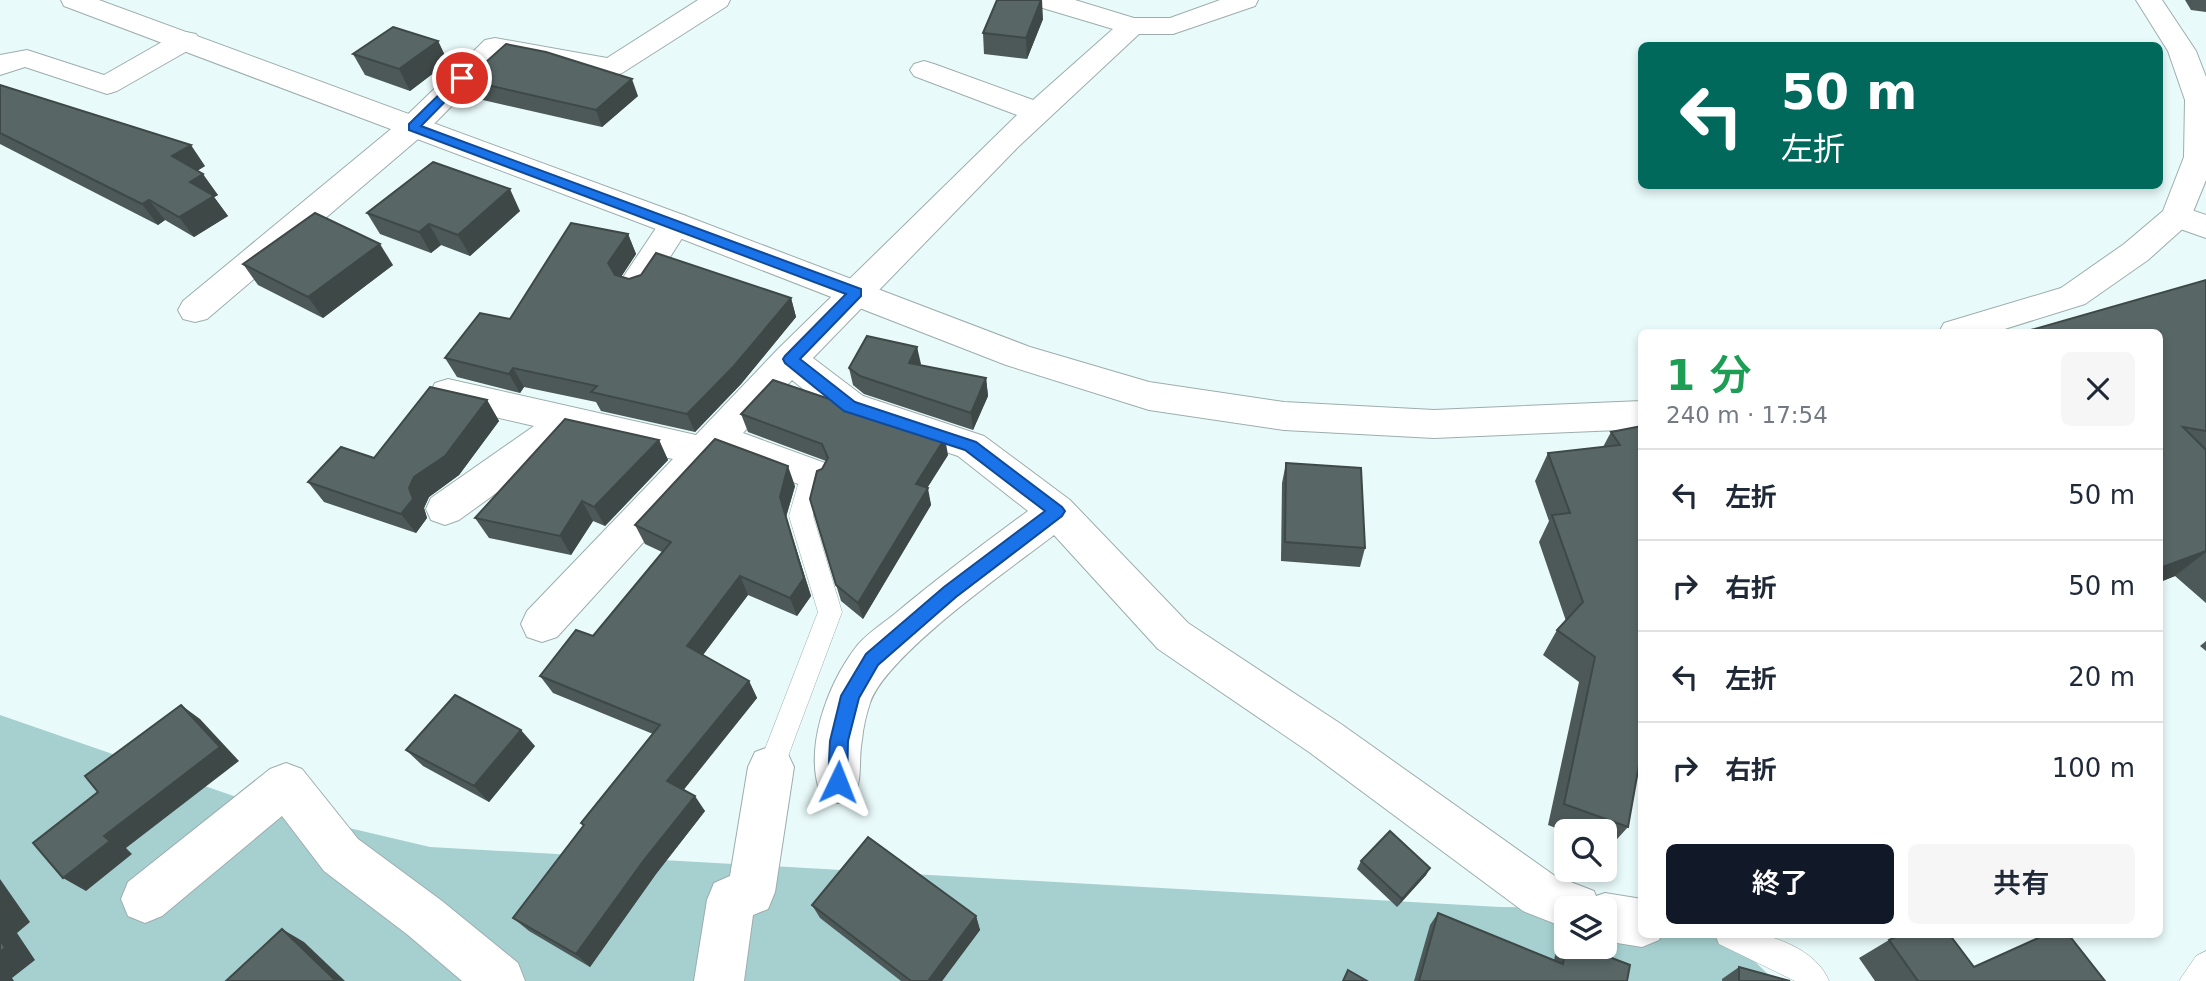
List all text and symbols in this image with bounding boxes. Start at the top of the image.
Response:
pin [432,48,492,108]
icon: arrive [443,59,481,97]
text: 50 m [1781,64,1917,121]
icon: left [1666,70,1757,161]
text: 左折 [1781,130,1845,168]
text: 1 分 [1666,351,1752,400]
button: close [2061,352,2135,426]
text: 240 m · 17:54 [1666,402,1828,428]
icon: left [1666,476,1704,514]
text: 50 m [2068,480,2135,510]
text: 左折 [1725,482,1777,512]
icon: right [1666,567,1704,605]
text: 50 m [2068,571,2135,601]
text: 右折 [1725,573,1777,603]
icon: left [1666,658,1704,696]
text: 20 m [2068,662,2135,692]
text: 左折 [1725,664,1777,694]
position arrow [801,745,875,819]
icon: right [1666,749,1704,787]
text: 100 m [2052,753,2135,783]
text: 右折 [1725,755,1777,785]
map controls [1554,819,1617,959]
button: search [1554,819,1617,882]
button: 終了 [1666,844,1894,924]
button: 共有 [1908,844,2135,924]
button: layers [1554,896,1617,959]

